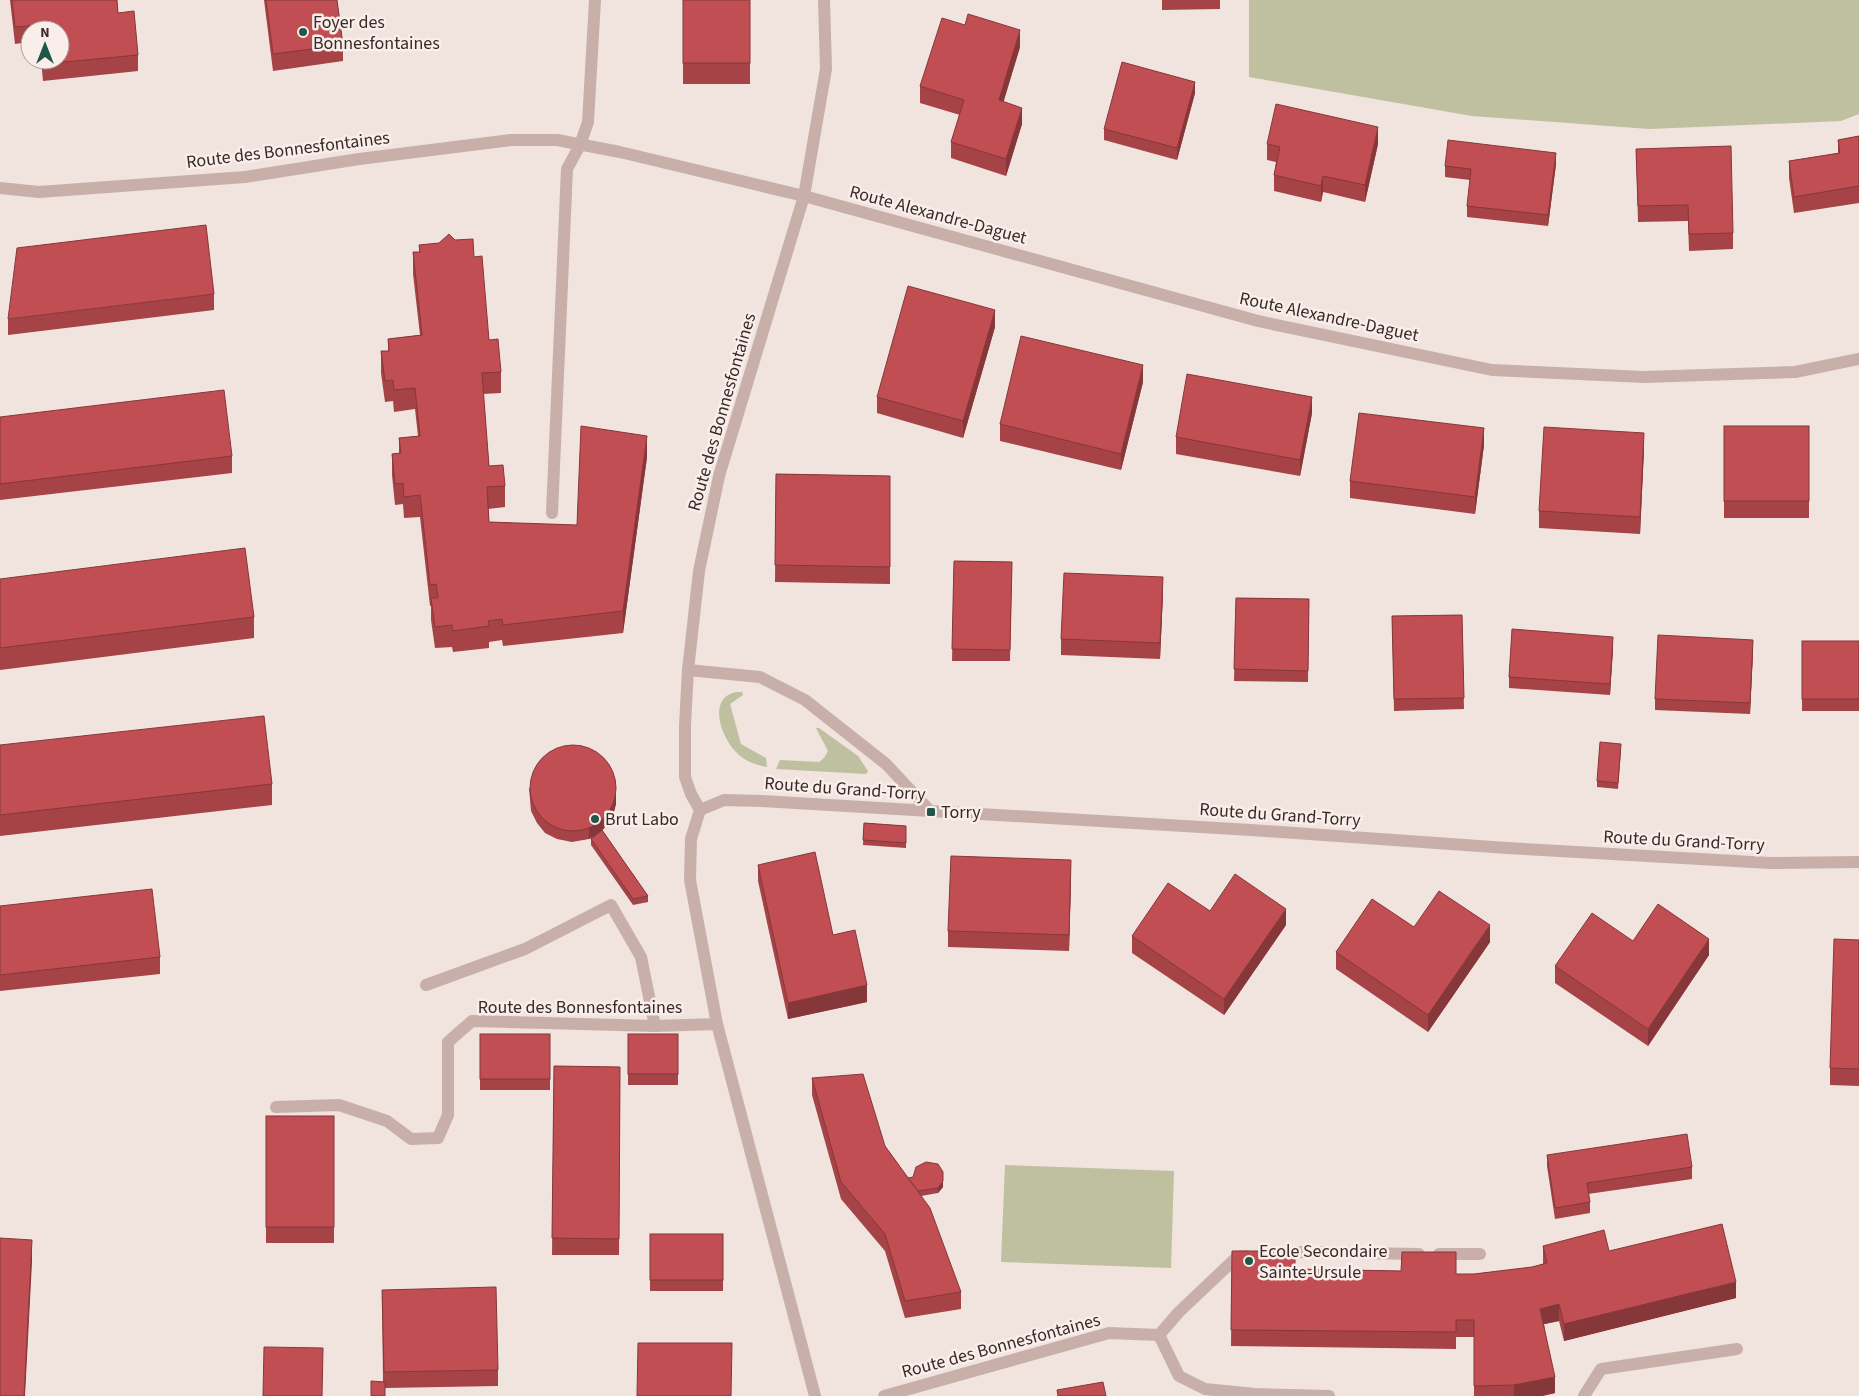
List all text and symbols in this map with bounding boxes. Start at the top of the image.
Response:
place label: Foyer des Bonnesfontaines [313,10,440,56]
north arrow [20,20,70,70]
text: N [40,23,50,43]
marker: Foyer des Bonnesfontaines [297,26,309,38]
street label: Route des Bonnesfontaines [185,125,391,175]
street label: Route Alexandre-Daguet [847,179,1029,251]
street label: Route Alexandre-Daguet [1237,286,1421,348]
street label: Route des Bonnesfontaines [682,310,762,514]
street label: Route du Grand-Torry [764,771,927,807]
street label: Route du Grand-Torry [1199,797,1362,833]
place label: Torry [941,800,981,825]
marker: Torry [925,806,937,818]
place label: Brut Labo [605,807,679,832]
marker: Brut Labo [589,813,601,825]
street label: Route du Grand-Torry [1603,824,1766,858]
street label: Route des Bonnesfontaines [478,995,682,1020]
place label: Ecole Secondaire Sainte-Ursule [1259,1239,1388,1285]
marker: Ecole Secondaire Sainte-Ursule [1243,1255,1255,1267]
street label: Route des Bonnesfontaines [899,1307,1103,1385]

